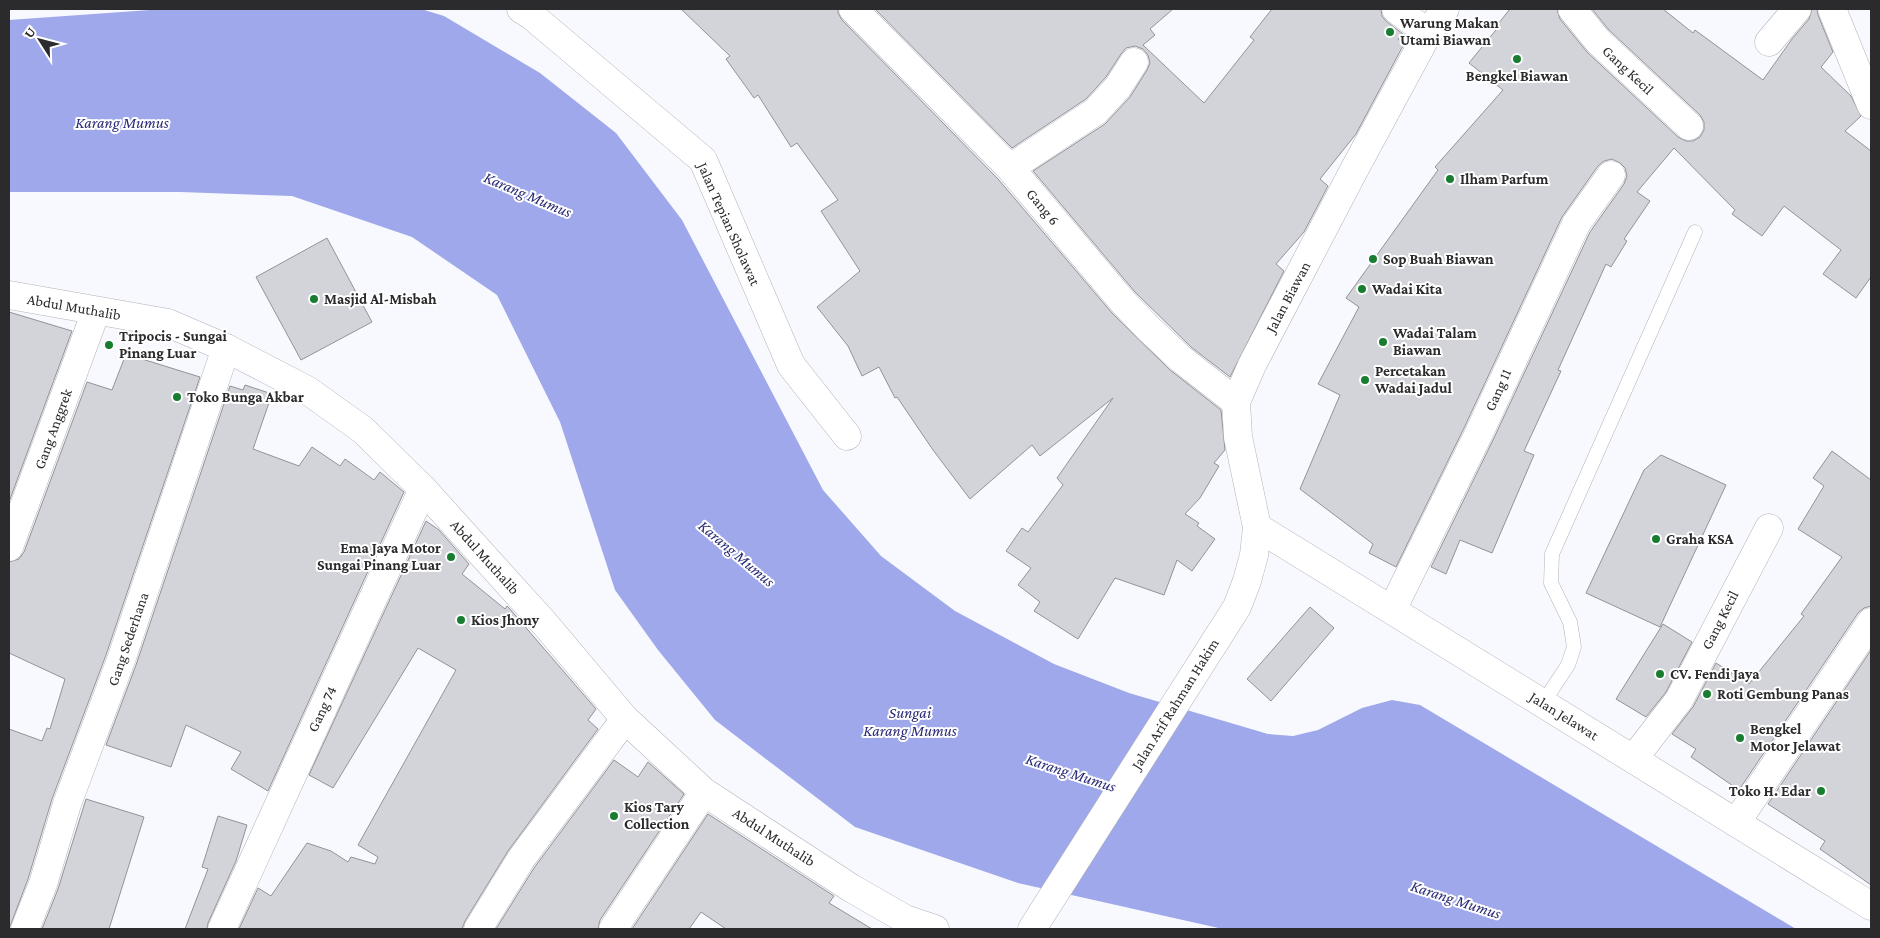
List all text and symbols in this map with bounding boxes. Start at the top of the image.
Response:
north arrow [15,15,65,65]
place label: Warung Makan Utami Biawan [1399,15,1499,48]
text: U [20,23,39,41]
marker: Warung Makan Utami Biawan [1384,26,1396,38]
street label: Gang Kecil [1599,42,1657,98]
marker: Bengkel Biawan [1511,53,1523,65]
place label: Bengkel Biawan [1466,68,1569,84]
water label: Karang Mumus [75,114,169,132]
street label: Jalan Tepian Sholawat [693,158,764,289]
water label: Karang Mumus [481,168,574,221]
place label: Ilham Parfum [1460,171,1549,187]
marker: Ilham Parfum [1444,173,1456,185]
street label: Gang 6 [1023,186,1063,229]
place label: Sop Buah Biawan [1383,251,1494,267]
marker: Sop Buah Biawan [1367,253,1379,265]
street label: Jalan Biawan [1262,259,1314,337]
place label: Wadai Kita [1371,281,1443,297]
marker: Wadai Kita [1356,283,1368,295]
street label: Abdul Muthalib [26,291,122,323]
place label: Masjid Al-Misbah [324,291,437,308]
marker: Masjid Al-Misbah [308,293,320,305]
place label: Wadai Talam Biawan [1392,325,1477,358]
place label: Tripocis - Sungai Pinang Luar [119,328,228,361]
marker: Wadai Talam Biawan [1377,336,1389,348]
marker: Tripocis - Sungai Pinang Luar [103,339,115,351]
place label: Percetakan Wadai Jadul [1374,363,1453,396]
street label: Gang 11 [1482,366,1515,414]
marker: Percetakan Wadai Jadul [1359,374,1371,386]
street label: Gang Anggrek [31,386,76,472]
place label: Toko Bunga Akbar [187,389,304,405]
marker: Toko Bunga Akbar [171,391,183,403]
street label: Abdul Muthalib [447,516,523,598]
water label: Karang Mumus [695,517,778,591]
place label: Graha KSA [1666,531,1734,547]
marker: Graha KSA [1650,533,1662,545]
place label: Ema Jaya Motor Sungai Pinang Luar [317,540,441,573]
marker: Ema Jaya Motor Sungai Pinang Luar [445,551,457,563]
street label: Gang Kecil [1698,588,1742,652]
street label: Gang Sederhana [105,590,152,688]
place label: Kios Jhony [471,612,540,628]
marker: Kios Jhony [455,614,467,626]
street label: Jalan Arif Rahman Hakim [1127,636,1223,775]
place label: CV. Fendi Jaya [1670,666,1760,682]
marker: CV. Fendi Jaya [1654,668,1666,680]
street label: Gang 74 [304,684,340,735]
place label: Roti Gembung Panas [1717,686,1849,702]
street label: Jalan Jelawat [1525,688,1602,745]
marker: Roti Gembung Panas [1701,688,1713,700]
water label: Sungai Karang Mumus [863,704,957,740]
place label: Bengkel Motor Jelawat [1750,721,1841,754]
marker: Bengkel Motor Jelawat [1734,732,1746,744]
water label: Karang Mumus [1023,750,1118,796]
place label: Toko H. Edar [1729,783,1811,799]
marker: Toko H. Edar [1815,785,1827,797]
place label: Kios Tary Collection [624,799,690,832]
street label: Abdul Muthalib [730,805,818,870]
marker: Kios Tary Collection [608,810,620,822]
water label: Karang Mumus [1408,877,1503,923]

